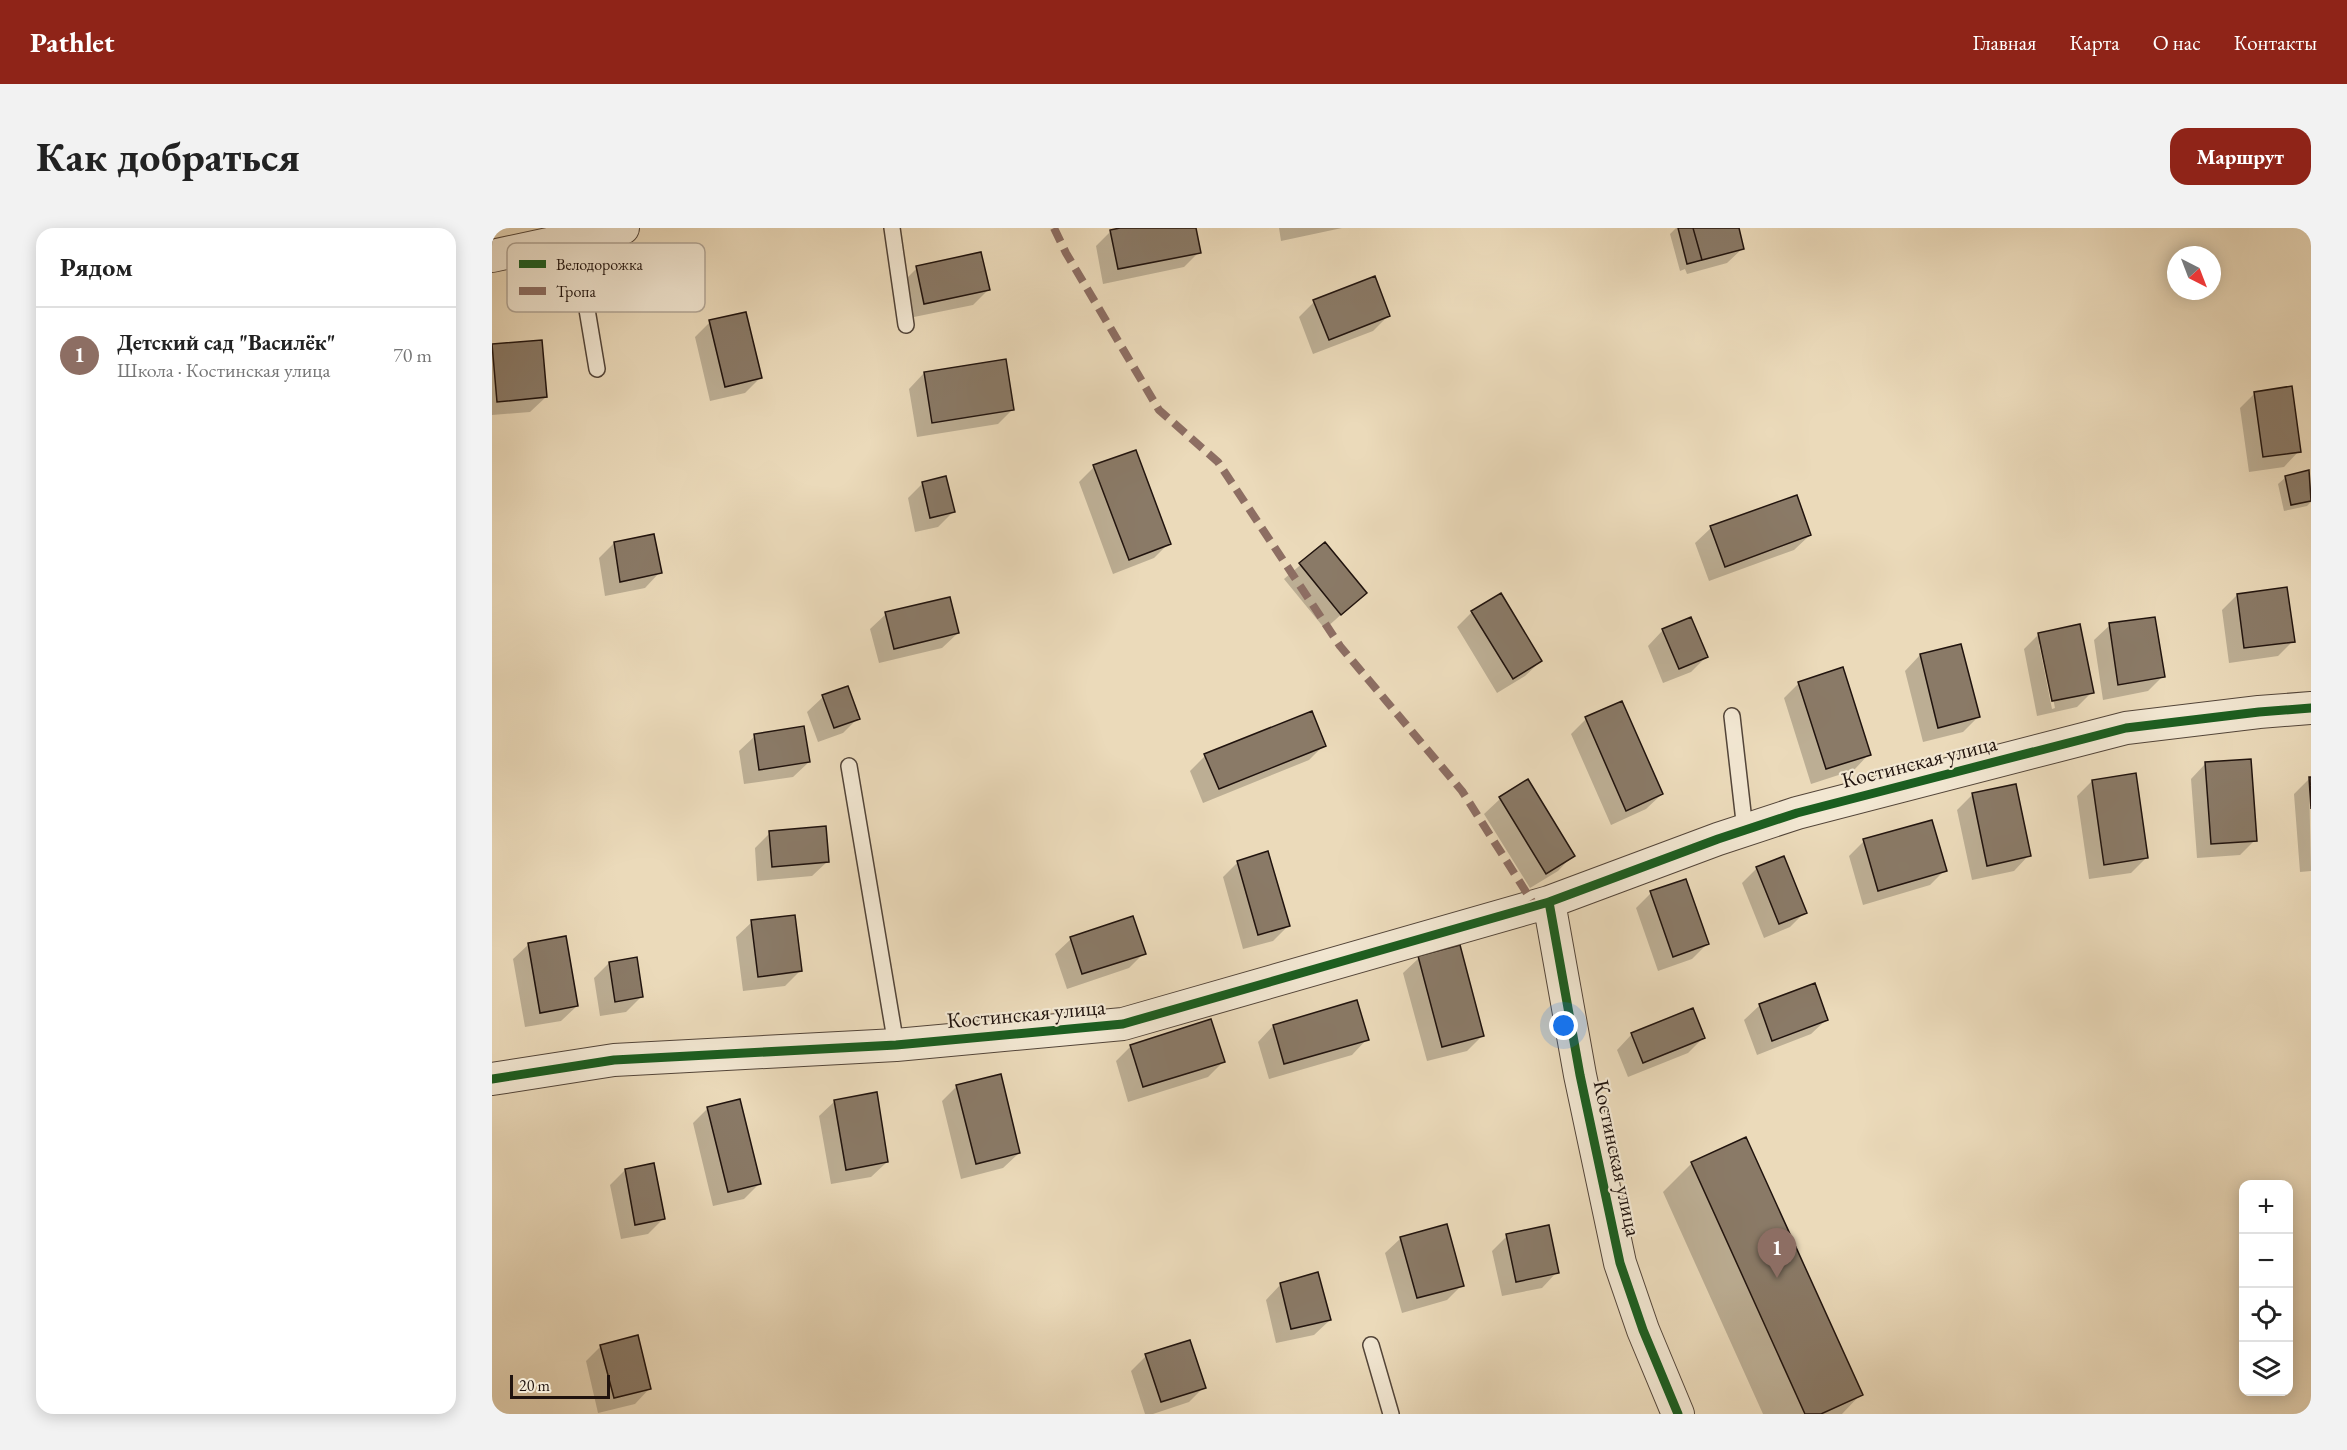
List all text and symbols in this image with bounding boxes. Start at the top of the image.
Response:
text: Pathlet [30,24,114,60]
text: Главная [1972,29,2036,56]
text: Карта [2069,29,2120,56]
text: О нас [2153,29,2201,56]
text: Контакты [2234,29,2317,56]
button: Маршрут [2170,128,2311,185]
text: Как добраться [36,129,300,184]
legend [507,243,705,312]
north arrow [2167,246,2221,300]
text: Рядом [60,250,133,284]
text: Велодорожка [556,254,643,275]
text: Тропа [556,281,596,302]
text: Детский сад "Василёк" [117,328,336,357]
text: 1 [74,342,85,368]
text: 70 m [393,342,432,368]
text: Школа · Костинская улица [117,357,331,383]
street label: Костинская улица [1838,728,2000,795]
street label: Костинская улица [945,992,1107,1035]
your location [1549,1011,1578,1040]
street label: Костинская улица [1587,1077,1648,1239]
map controls [2239,1180,2293,1396]
button: + [2239,1180,2293,1234]
pin: 1 [1758,1228,1796,1278]
button: − [2239,1234,2293,1288]
button: locate [2239,1288,2293,1342]
button: layers [2239,1342,2293,1396]
scale bar [510,1372,610,1400]
text: 20 m [519,1375,550,1396]

